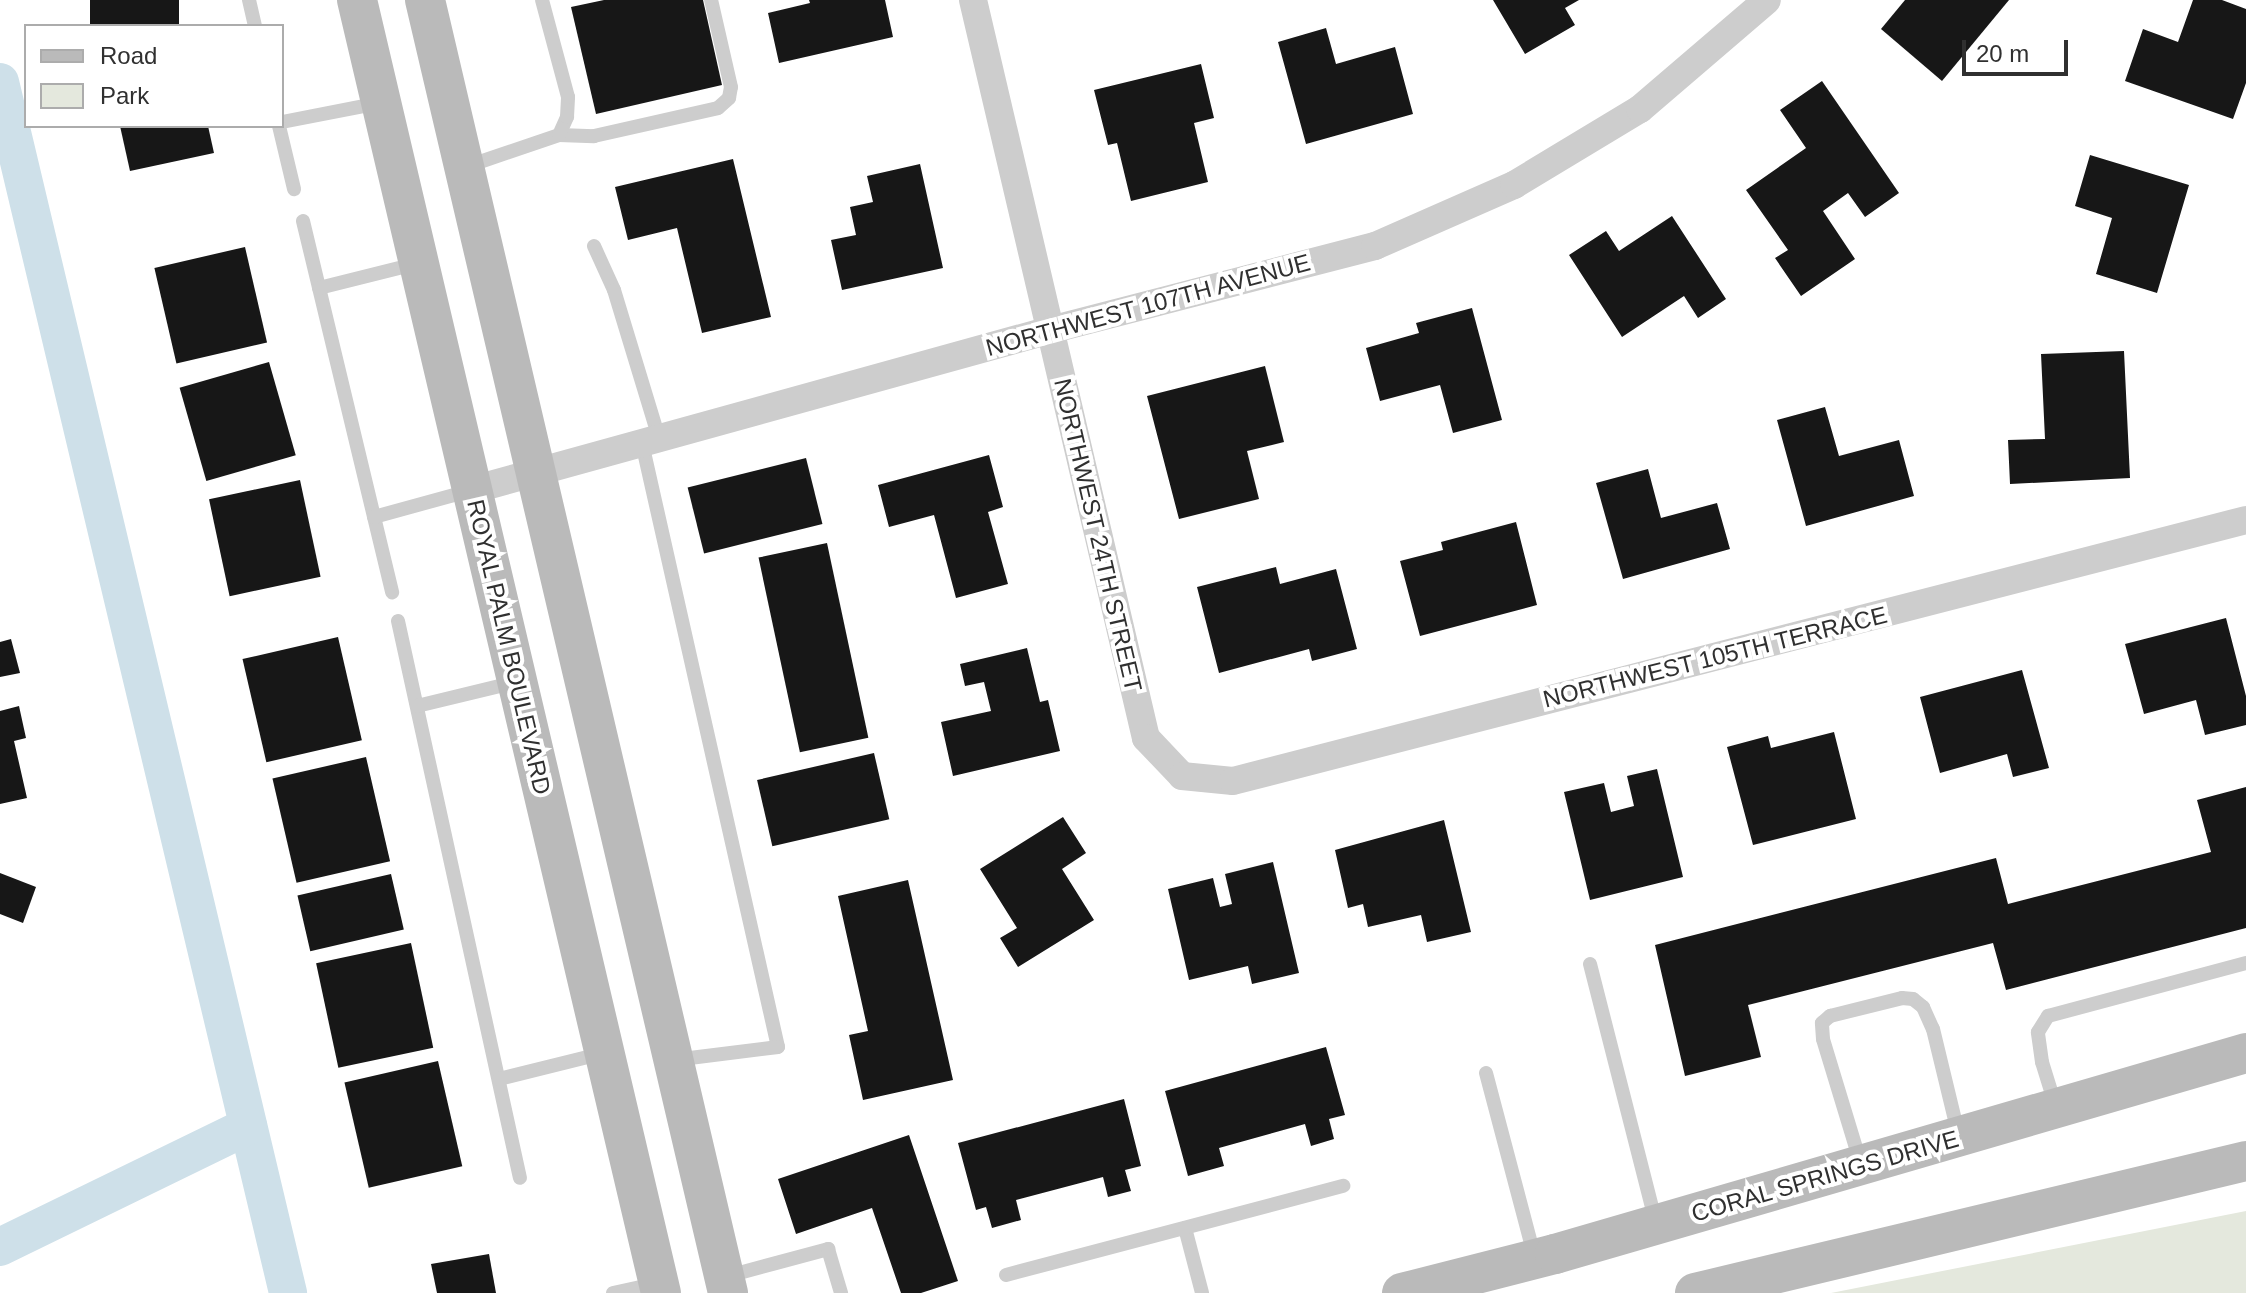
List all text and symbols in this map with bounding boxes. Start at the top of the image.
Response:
legend [24,24,284,128]
scale bar [1966,24,2072,74]
text: 20 m [1976,40,2029,67]
text: Road [100,42,157,69]
text: Park [100,82,149,109]
street label: NORTHWEST 107TH AVENUE [982,248,1314,362]
street label: NORTHWEST 24TH STREET [1048,375,1148,695]
street label: ROYAL PALM BOULEVARD [461,496,557,798]
street label: NORTHWEST 105TH TERRACE [1540,600,1890,714]
street label: CORAL SPRINGS DRIVE [1688,1124,1962,1228]

